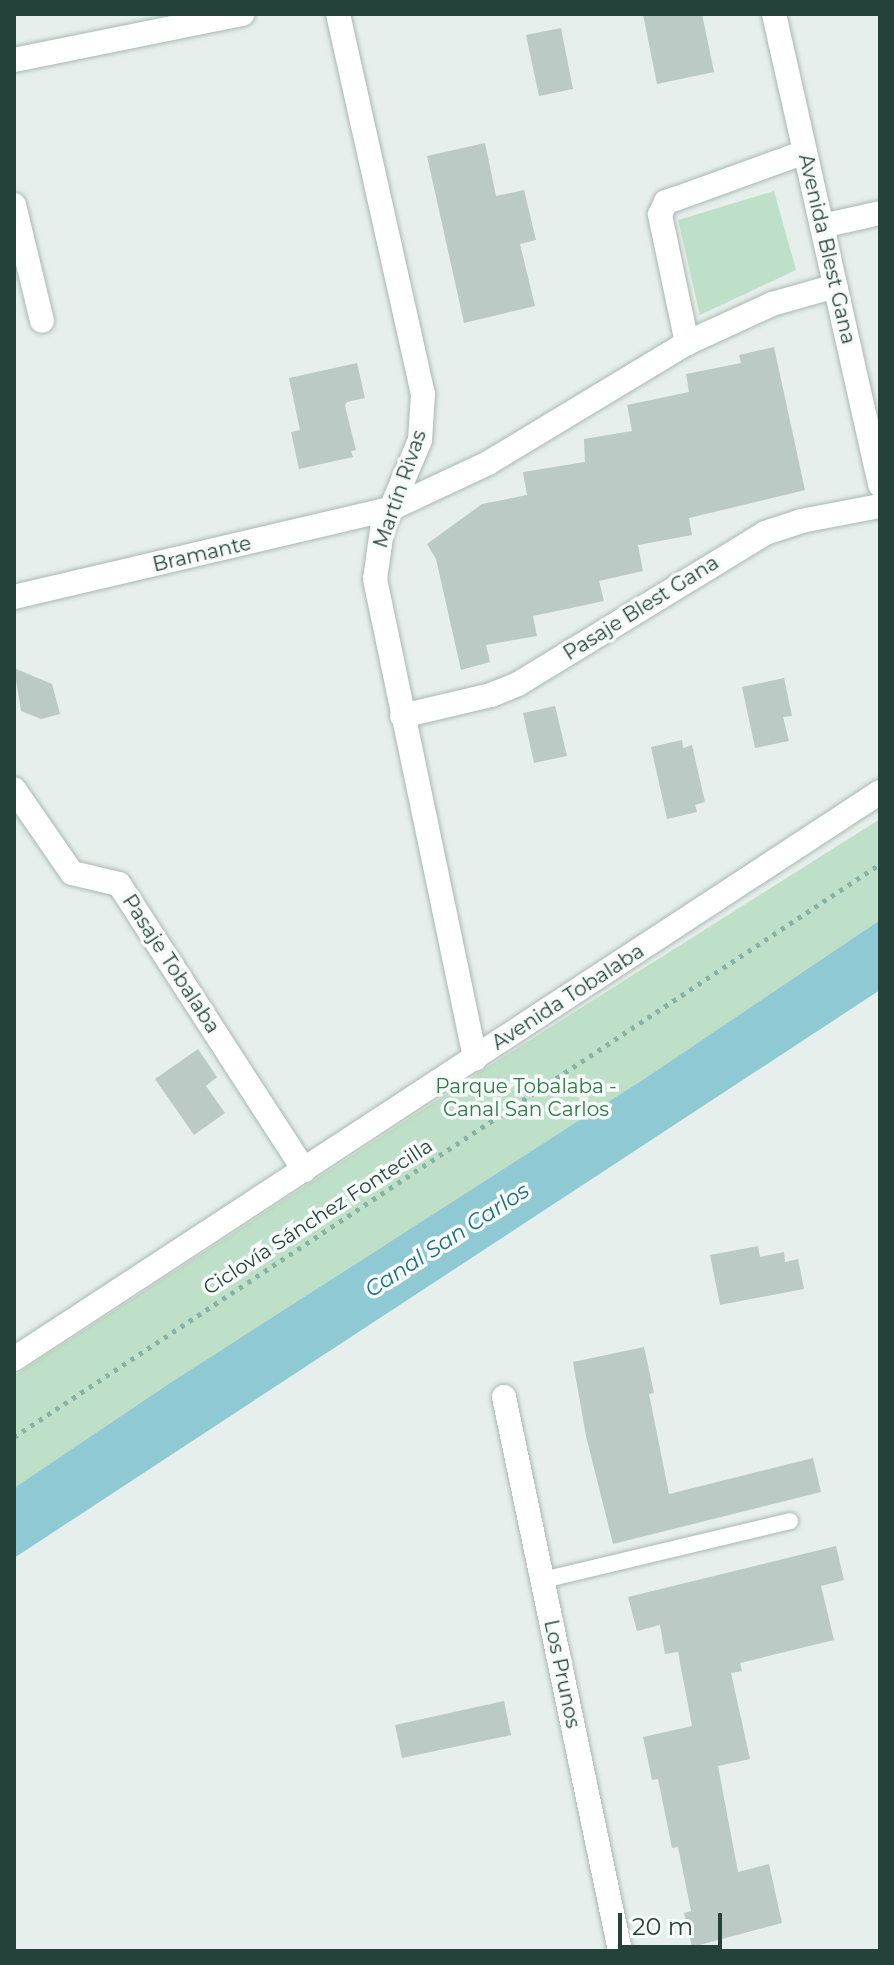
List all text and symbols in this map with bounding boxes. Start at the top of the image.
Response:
street label: Avenida Blest Gana [793,152,861,346]
street label: Martín Rivas [369,427,431,551]
street label: Bramante [150,531,254,577]
street label: Pasaje Blest Gana [559,551,723,665]
street label: Pasaje Tobalaba [117,890,225,1038]
street label: Avenida Tobalaba [487,939,649,1055]
park label: Parque Tobalaba - Canal San Carlos [435,1074,617,1121]
street label: Ciclovía Sánchez Fontecilla [199,1134,437,1300]
water label: Canal San Carlos [360,1177,534,1303]
street label: Los Prunos [539,1618,585,1730]
scale bar [622,1897,726,1947]
text: 20 m [632,1912,693,1941]

